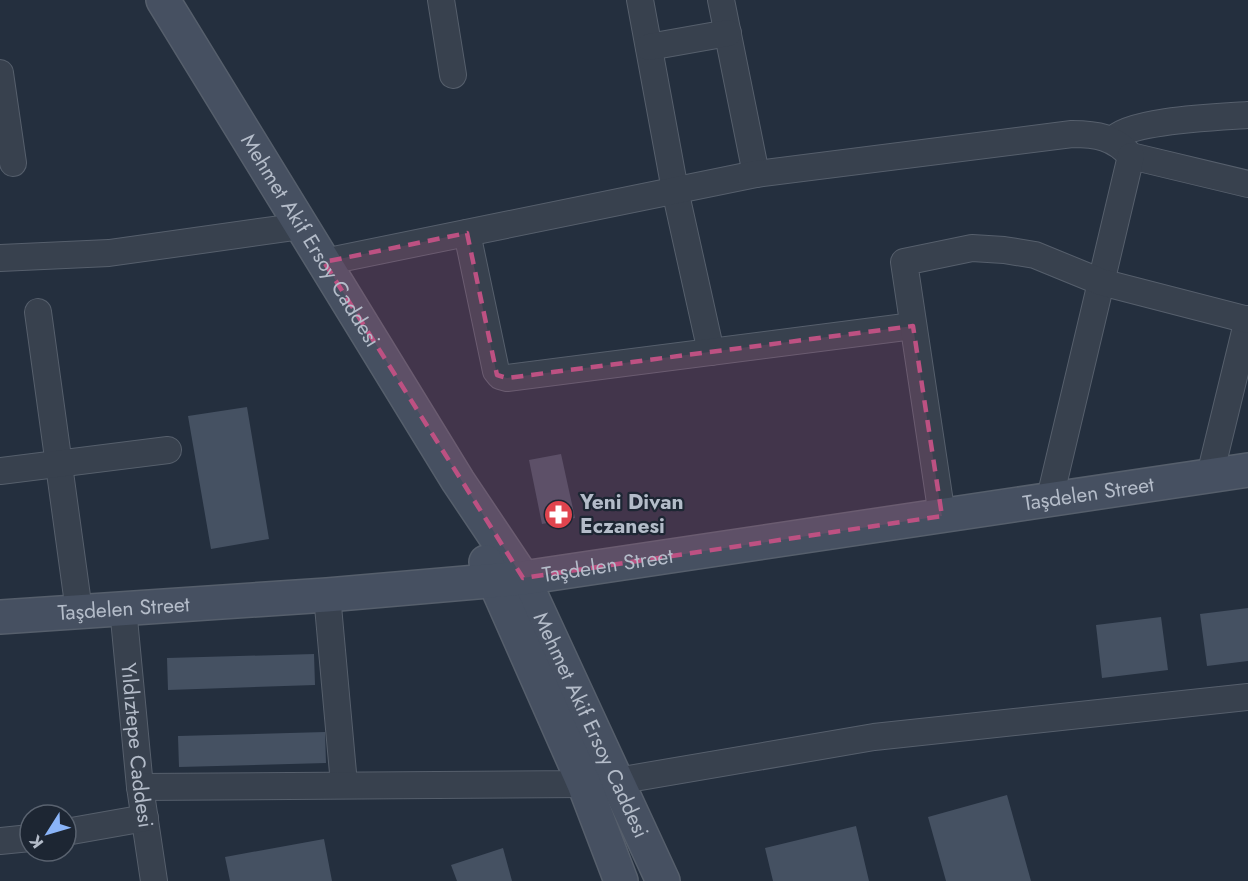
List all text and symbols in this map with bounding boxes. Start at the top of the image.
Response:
street label: Mehmet Akif Ersoy Caddesi [233,128,387,353]
street label: Taşdelen Street [1021,469,1156,518]
place label: Yeni Divan Eczanesi [579,487,684,541]
pharmacy icon: Yeni Divan Eczanesi [543,498,575,530]
street label: Taşdelen Street [540,541,675,590]
street label: Taşdelen Street [57,589,191,628]
street label: Mehmet Akif Ersoy Caddesi [526,607,656,843]
street label: Yıldıztepe Caddesi [113,661,161,830]
north arrow [18,803,78,863]
text: K [23,830,49,853]

